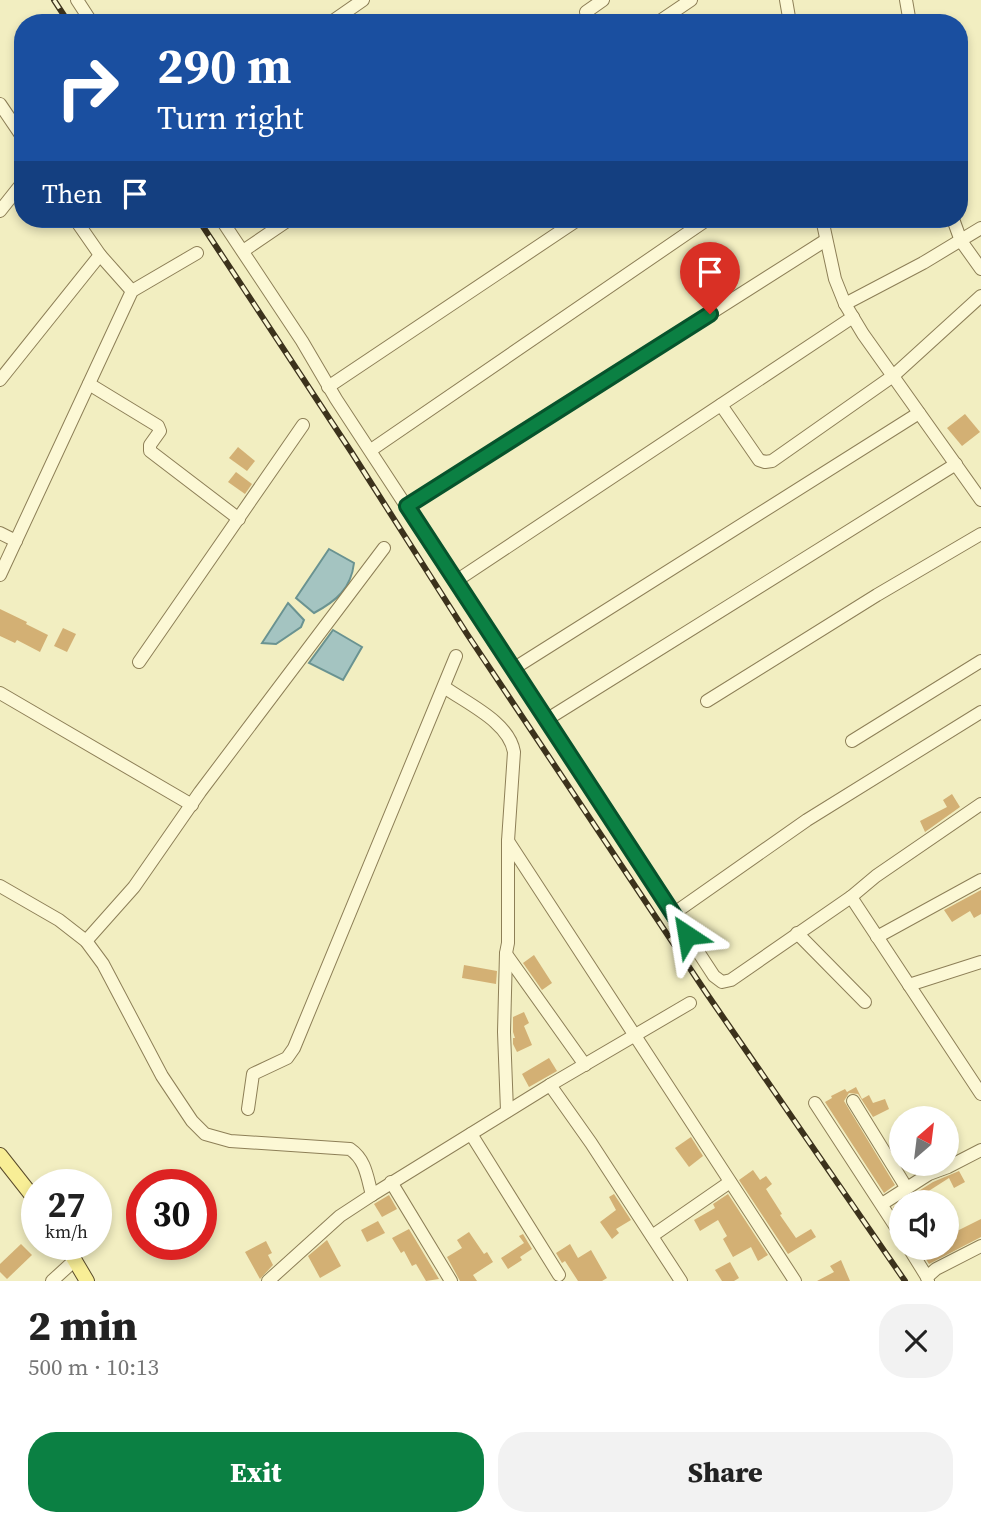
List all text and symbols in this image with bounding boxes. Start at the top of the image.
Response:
text: 290 m [157,32,292,99]
icon: right [42,42,133,133]
text: Turn right [157,96,303,140]
icon: arrive [116,175,154,213]
text: Then [42,176,102,212]
pin [680,242,740,314]
icon: arrive [691,253,729,291]
position arrow [650,898,724,972]
north arrow [889,1106,959,1176]
map controls [889,1106,959,1260]
speed limit sign: 30 [126,1169,217,1260]
text: 27 [48,1181,85,1229]
button: sound [889,1190,959,1260]
text: km/h [45,1219,88,1244]
text: 2 min [28,1296,138,1354]
button: close [879,1304,953,1378]
text: 500 m · 10:13 [28,1351,159,1383]
button: Exit [28,1432,484,1512]
button: Share [498,1432,953,1512]

